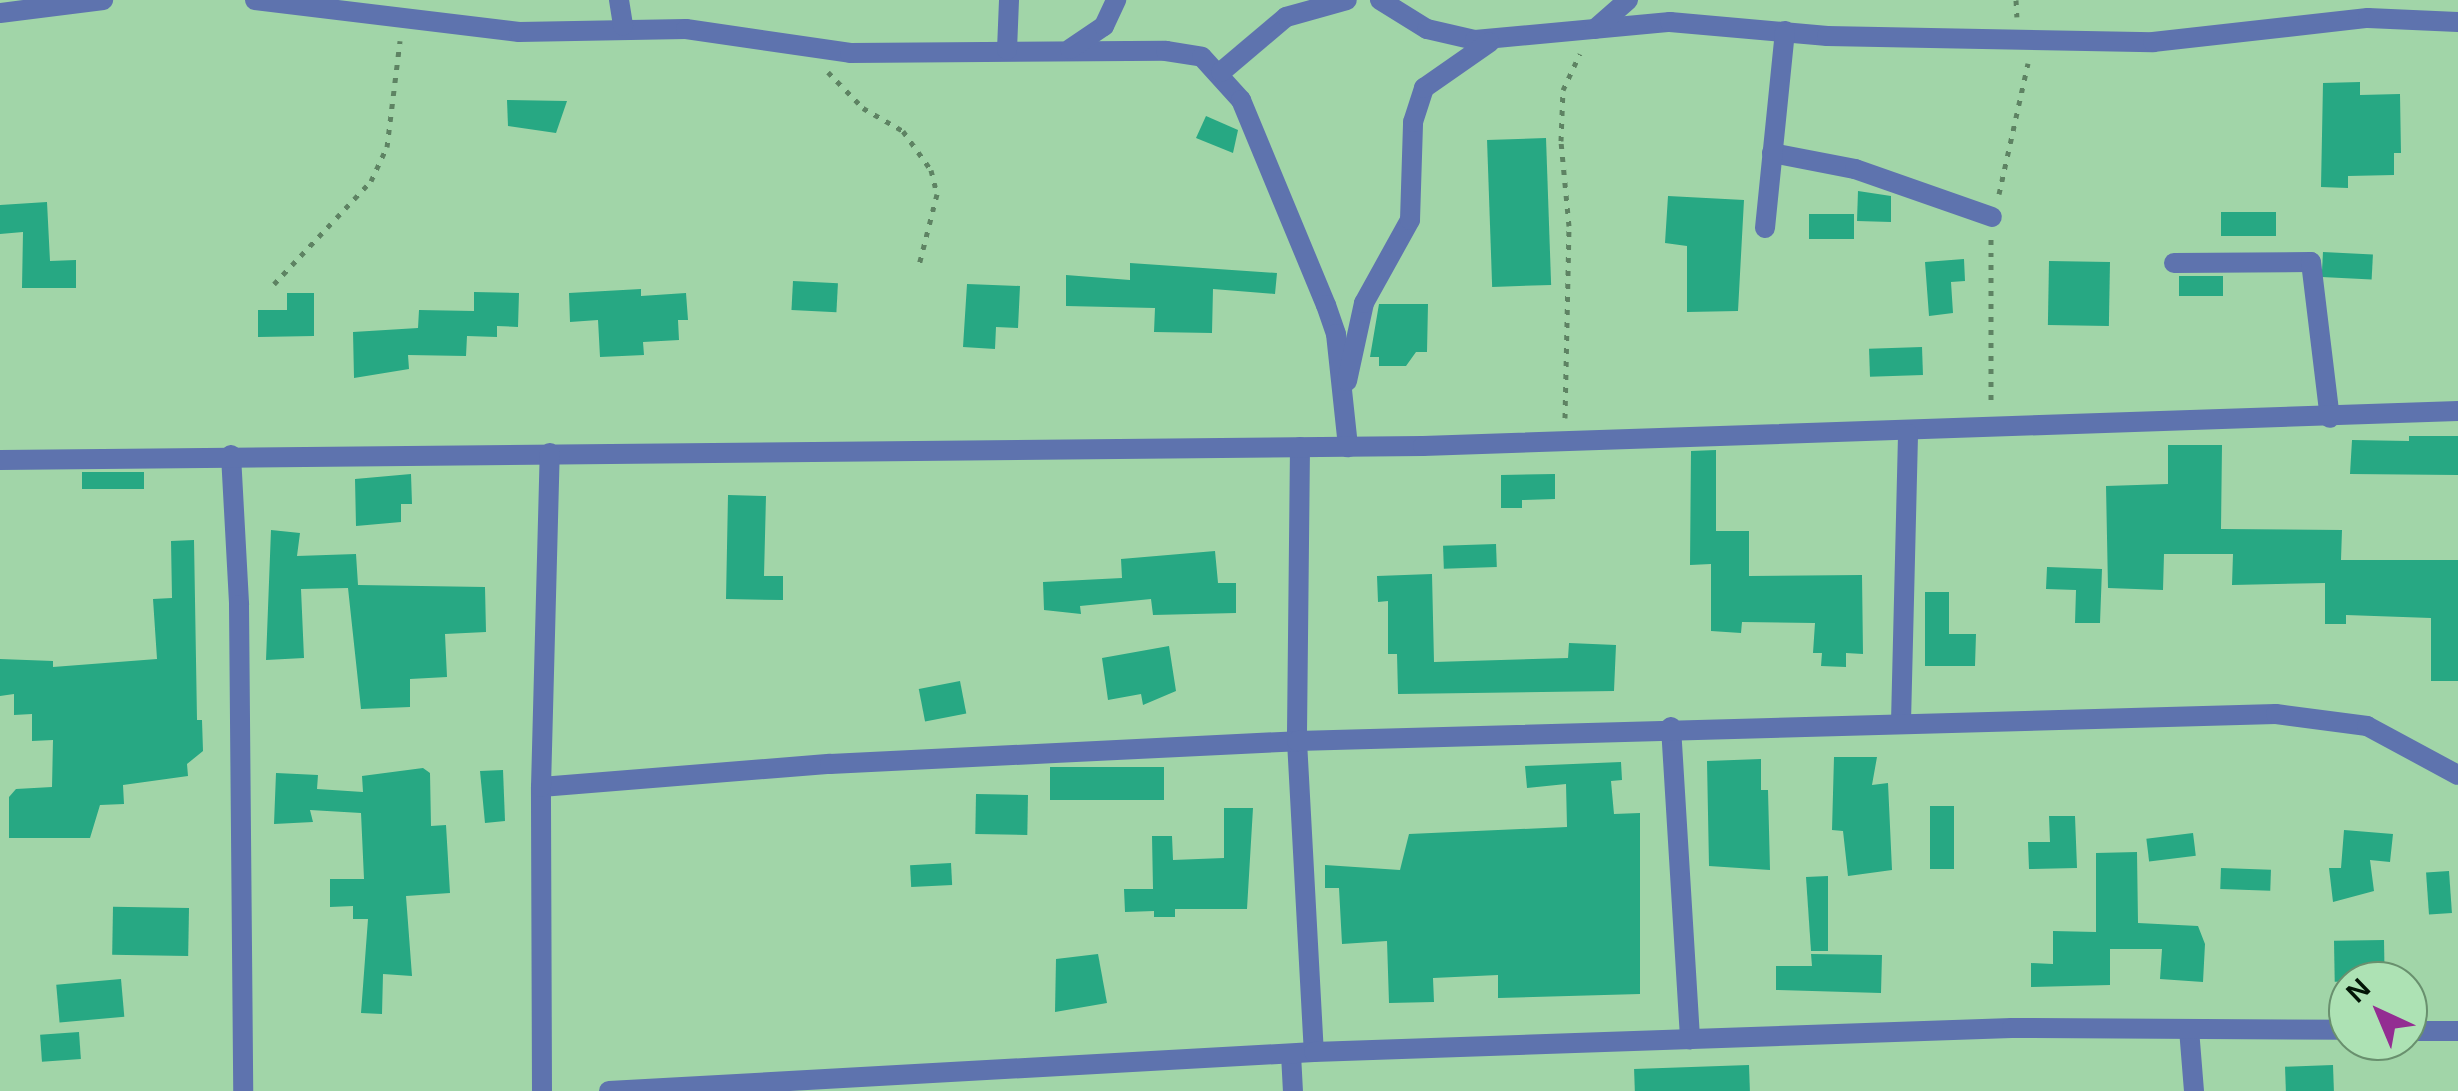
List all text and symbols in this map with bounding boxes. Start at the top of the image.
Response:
north arrow [2328,961,2428,1061]
text: N [2340,972,2376,1009]

